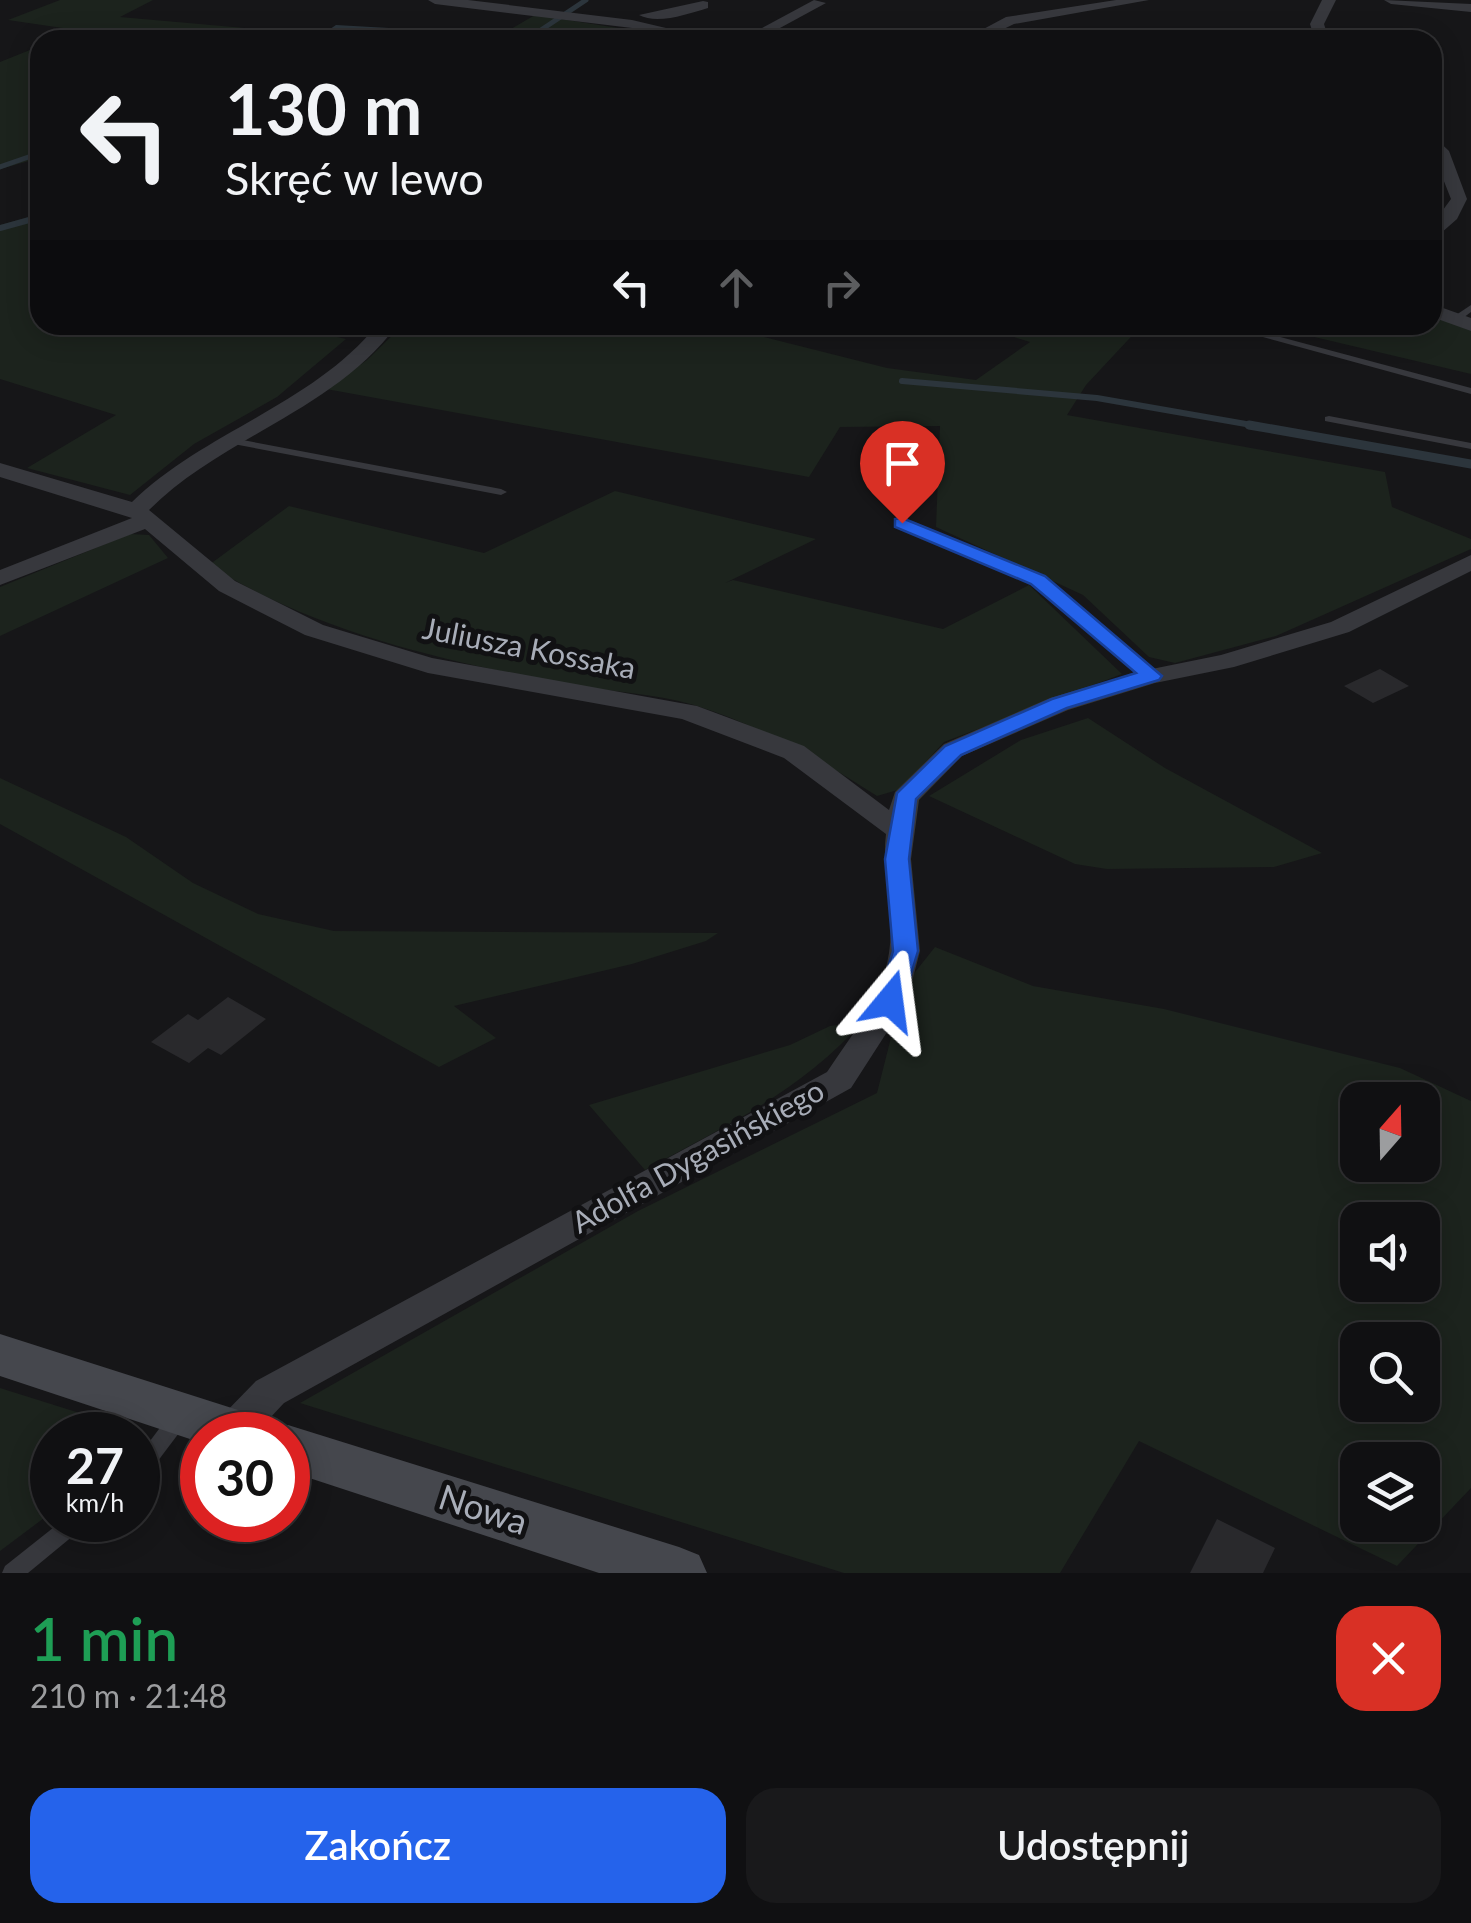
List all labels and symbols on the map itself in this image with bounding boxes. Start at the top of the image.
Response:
pin [860,421,945,524]
street label: Juliusza Kossaka [420,609,639,685]
position arrow [838,949,942,1053]
street label: Adolfa Dygasińskiego [565,1071,829,1240]
north arrow [1340,1082,1440,1182]
speed limit sign: 30 [180,1412,310,1542]
street label: Nowa [434,1474,533,1542]

